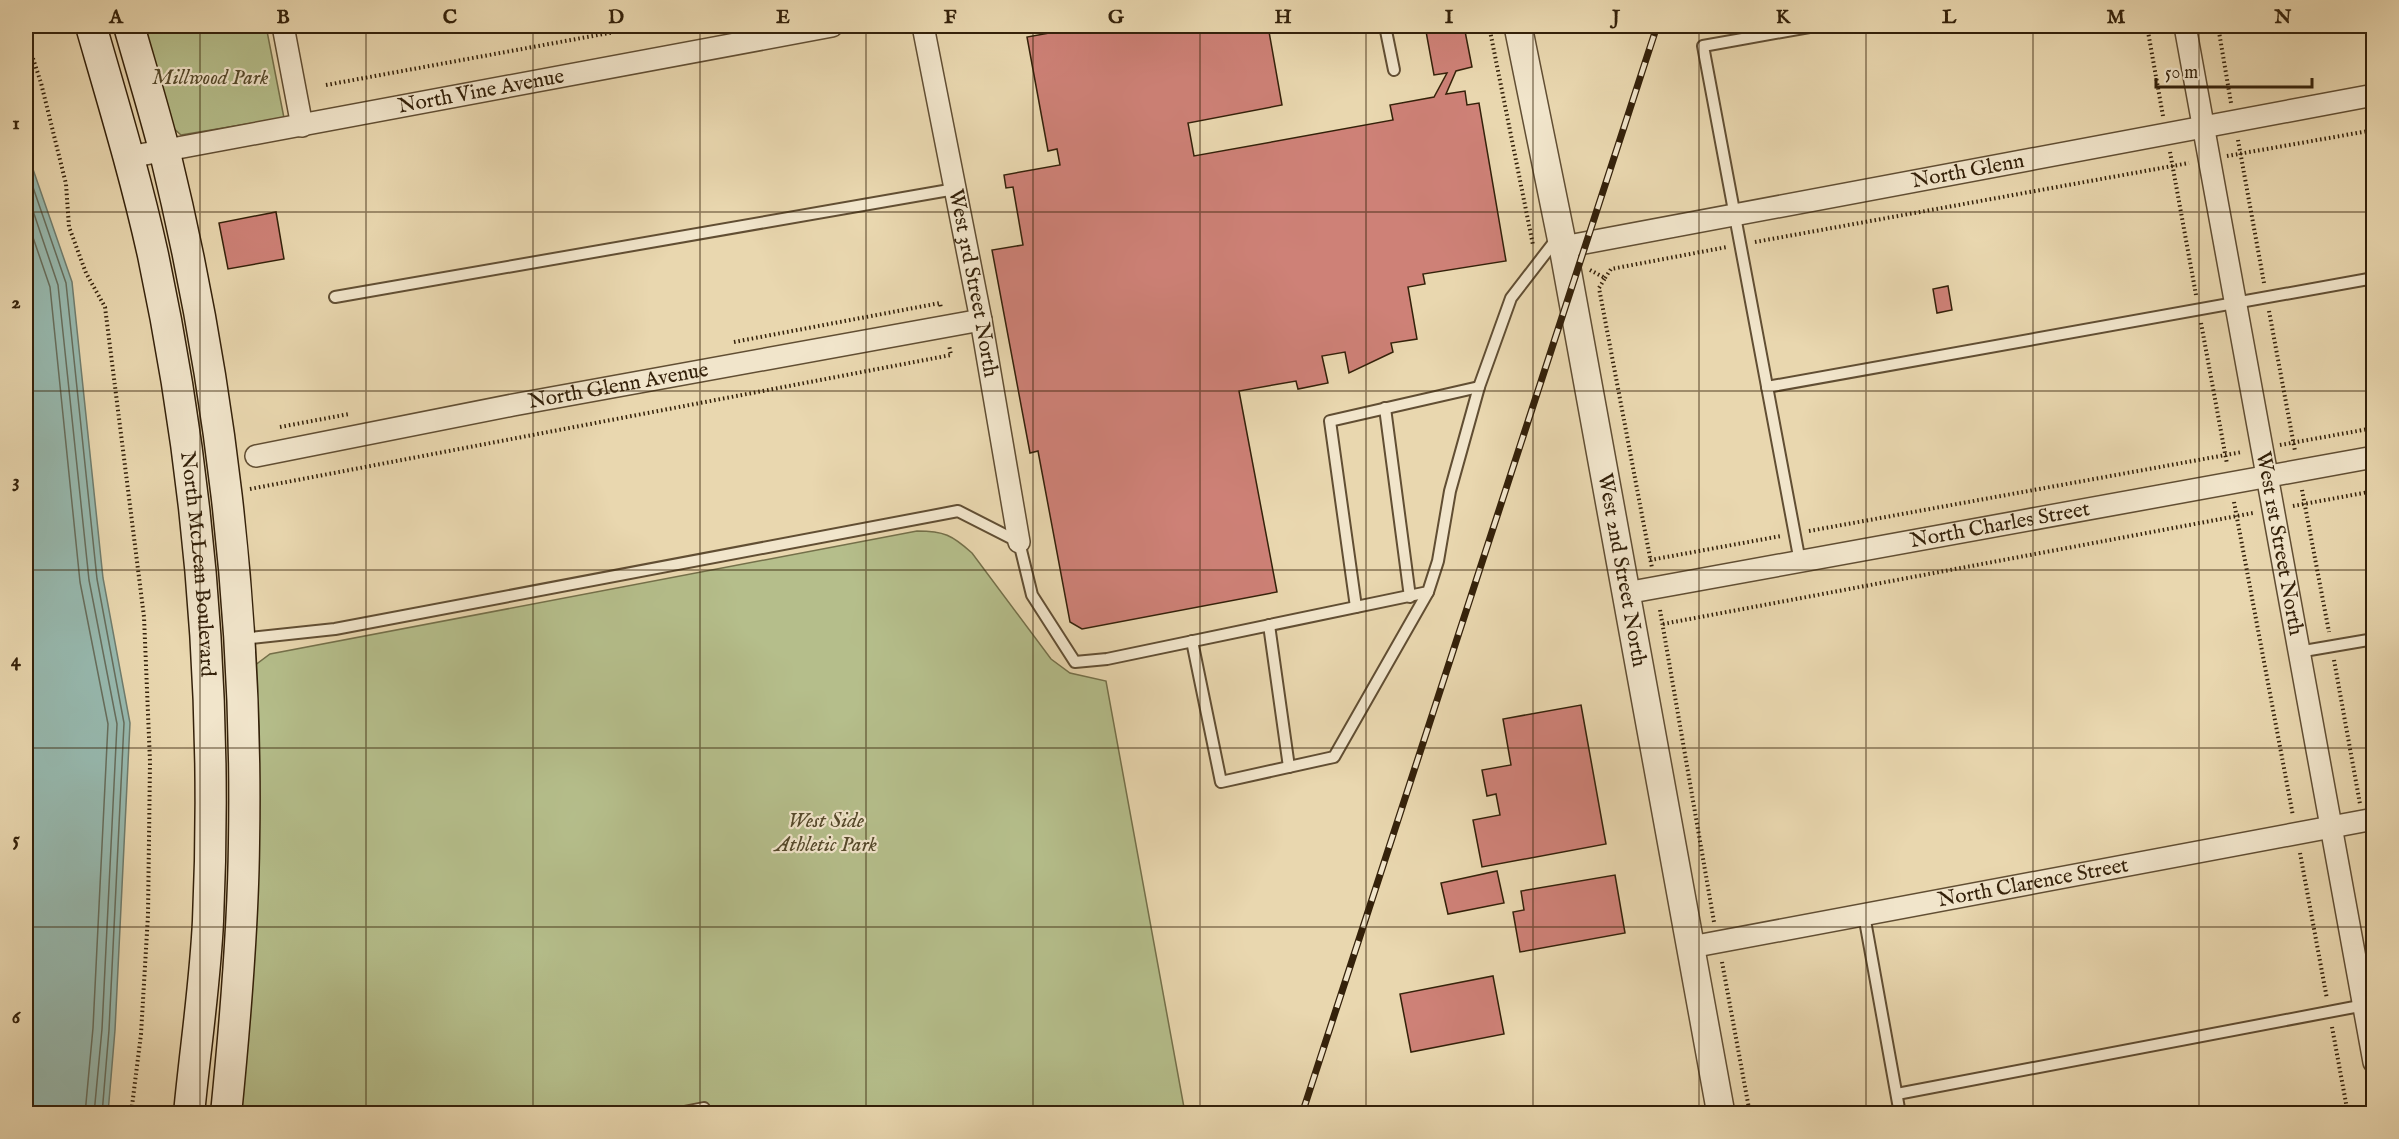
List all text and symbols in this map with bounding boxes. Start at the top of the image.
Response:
text: A [108,5,124,30]
text: B [276,5,290,30]
text: C [443,5,457,30]
text: D [608,5,624,30]
text: E [776,5,790,30]
text: F [944,5,957,30]
text: G [1108,5,1125,30]
text: H [1274,5,1292,30]
text: I [1445,5,1454,30]
text: J [1609,5,1621,30]
text: K [1776,5,1792,30]
text: L [1942,5,1957,30]
text: M [2107,5,2126,30]
text: N [2273,5,2292,30]
scale bar [2156,51,2312,89]
text: 50 m [2165,62,2198,85]
street label: North Vine Avenue [396,63,567,120]
park label: Millwood Park [152,65,269,92]
text: 1 [12,111,20,136]
street label: North Glenn [1909,147,2026,195]
street label: West 3rd Street North [942,187,1004,379]
text: 2 [11,290,21,315]
street label: North Glenn Avenue [526,356,711,415]
street label: West 1st Street North [2249,449,2309,638]
street label: North McLean Boulevard [174,450,221,678]
text: 3 [12,469,20,494]
street label: West 2nd Street North [1591,471,1653,669]
street label: North Charles Street [1908,495,2092,555]
text: 4 [11,648,22,673]
park label: West Side Athletic Park [773,808,878,859]
text: 5 [12,827,20,852]
street label: North Clarence Street [1935,852,2131,914]
text: 6 [12,1005,22,1030]

